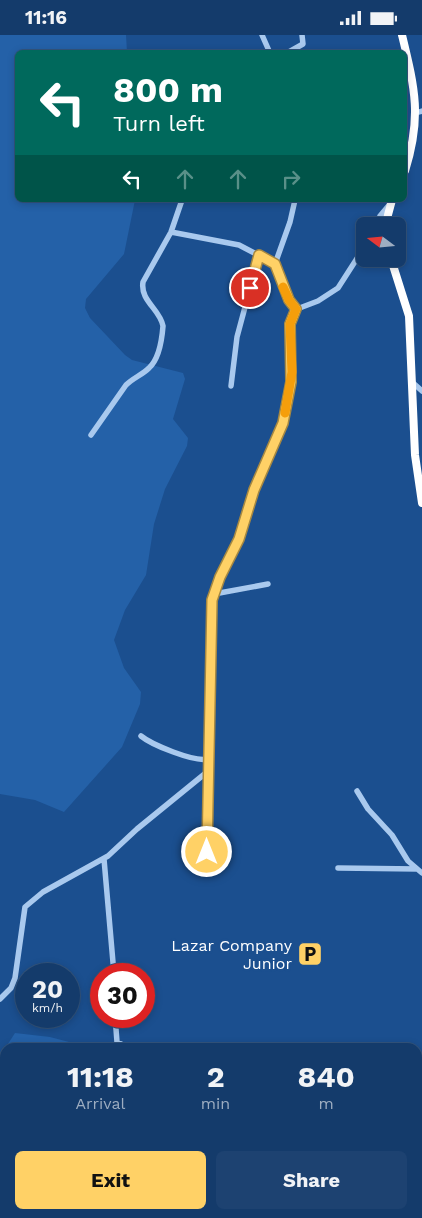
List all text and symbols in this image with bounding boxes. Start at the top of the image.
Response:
text: 11:16 [25,6,67,29]
text: 800 m [113,69,223,111]
icon: left [30,70,95,135]
text: Turn left [113,111,205,136]
icon: left [118,165,146,193]
icon: ahead [171,165,199,193]
icon: ahead [224,165,252,193]
icon: right [277,165,305,193]
north arrow [356,217,406,267]
map controls [356,217,406,267]
pin [229,267,271,309]
icon: arrive [236,274,264,302]
position arrow [180,825,232,877]
place label: Lazar Company Junior [171,936,293,973]
parking icon: Lazar Company Junior [297,941,323,967]
speed limit sign: 30 [90,963,155,1028]
text: 20 [32,975,63,1004]
text: km/h [32,1001,63,1015]
text: 11:18 [67,1059,134,1094]
text: 2 [207,1059,225,1094]
text: 840 [297,1059,355,1094]
text: Arrival [75,1094,125,1113]
text: min [201,1094,230,1113]
text: m [319,1094,334,1113]
button: Exit [15,1151,206,1209]
button: Share [216,1151,407,1209]

